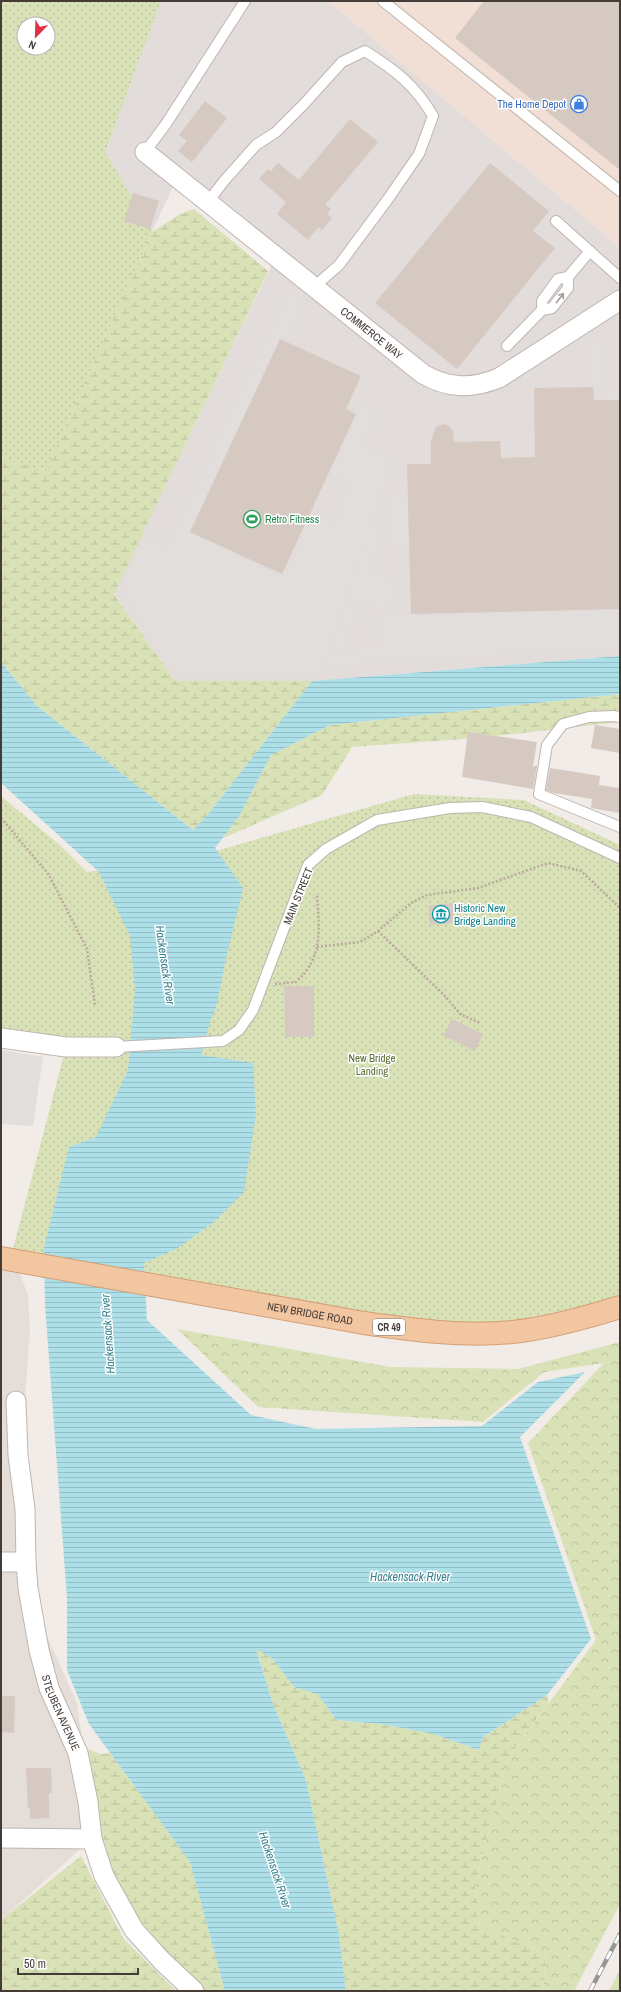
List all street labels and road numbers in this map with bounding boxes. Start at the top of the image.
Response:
street label: COMMERCE WAY [338,304,406,362]
street label: MAIN STREET [280,865,316,927]
street label: NEW BRIDGE ROAD [266,1299,354,1328]
road number: CR 49 [373,1319,405,1335]
street label: STEUBEN AVENUE [39,1673,83,1753]

